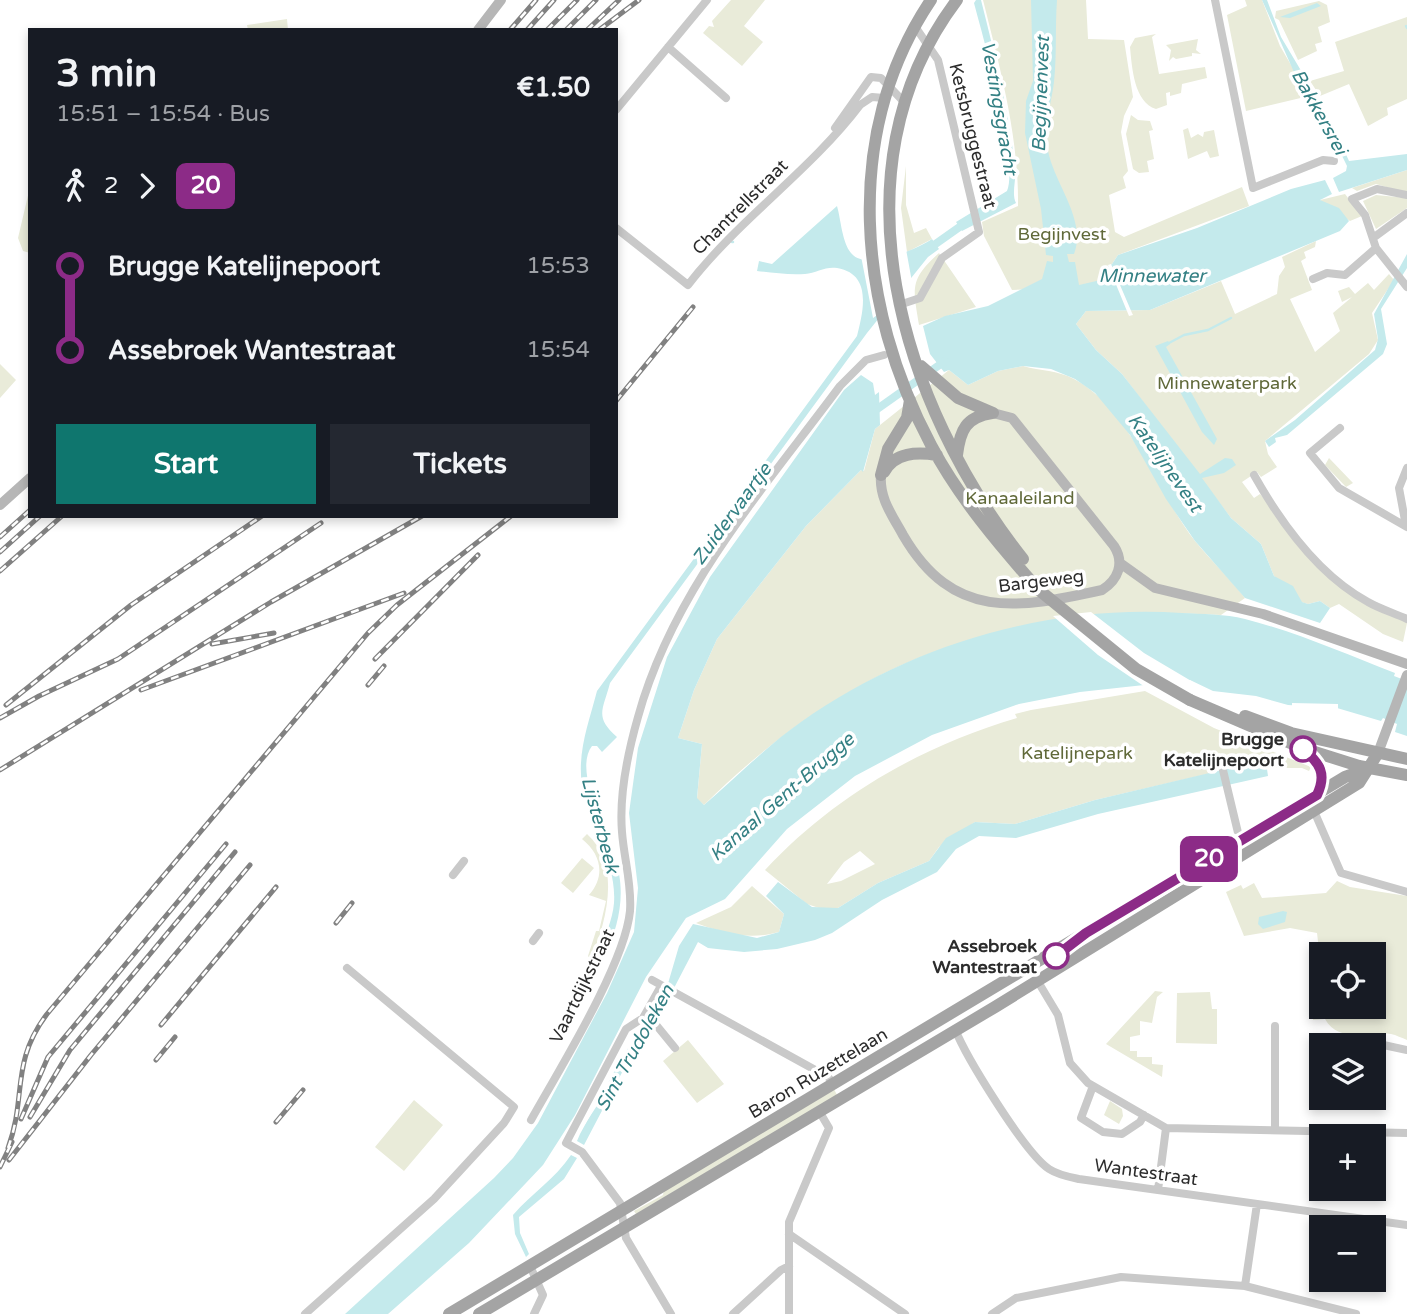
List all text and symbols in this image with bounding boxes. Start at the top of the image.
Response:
water label: Begijnenvest [1028,33,1054,152]
water label: Vestingsgracht [976,39,1022,179]
text: 3 min [56,51,157,97]
street label: Ketsbruggestraat [944,61,1002,211]
water label: Bakkersrei [1287,66,1353,160]
text: €1.50 [517,72,590,103]
text: 15:51 – 15:54 · Bus [56,100,270,128]
street label: Chantrellstraat [688,155,792,259]
icon: walk [56,167,94,205]
icon: forward [128,167,166,205]
text: 20 [190,171,221,200]
text: 2 [104,172,118,200]
park label: Begijnvest [1018,223,1107,245]
text: Brugge Katelijnepoort [108,251,380,282]
text: 15:53 [526,252,590,280]
water label: Minnewater [1098,265,1208,287]
text: Assebroek Wantestraat [108,335,395,366]
text: 15:54 [526,336,590,364]
park label: Minnewaterpark [1157,372,1297,394]
water label: Katelijnevest [1123,410,1208,518]
button: Start [56,424,316,504]
button: Tickets [330,424,590,504]
water label: Zuidervaartje [688,458,777,569]
park label: Kanaaleiland [965,487,1075,509]
street label: Bargeweg [997,565,1085,597]
water label: Kanaal Gent-Brugge [705,727,860,866]
place label: Brugge Katelijnepoort [1163,728,1284,771]
marker: Brugge Katelijnepoort [1290,736,1316,762]
park label: Katelijnepark [1021,742,1133,764]
water label: Lijsterbeek [577,775,624,877]
line badge: 20 [1178,836,1240,882]
text: 20 [1194,844,1224,873]
street label: Vaartdijkstraat [545,925,619,1047]
place label: Assebroek Wantestraat [932,935,1037,978]
map controls [1309,942,1386,1292]
button: locate [1309,942,1386,1019]
marker: Assebroek Wantestraat [1043,943,1069,969]
water label: Sint Trudoleken [591,981,679,1115]
street label: Baron Ruzettelaan [745,1023,891,1123]
button: layers [1309,1033,1386,1110]
button: + [1309,1124,1386,1201]
street label: Wantestraat [1093,1154,1199,1190]
button: − [1309,1215,1386,1292]

